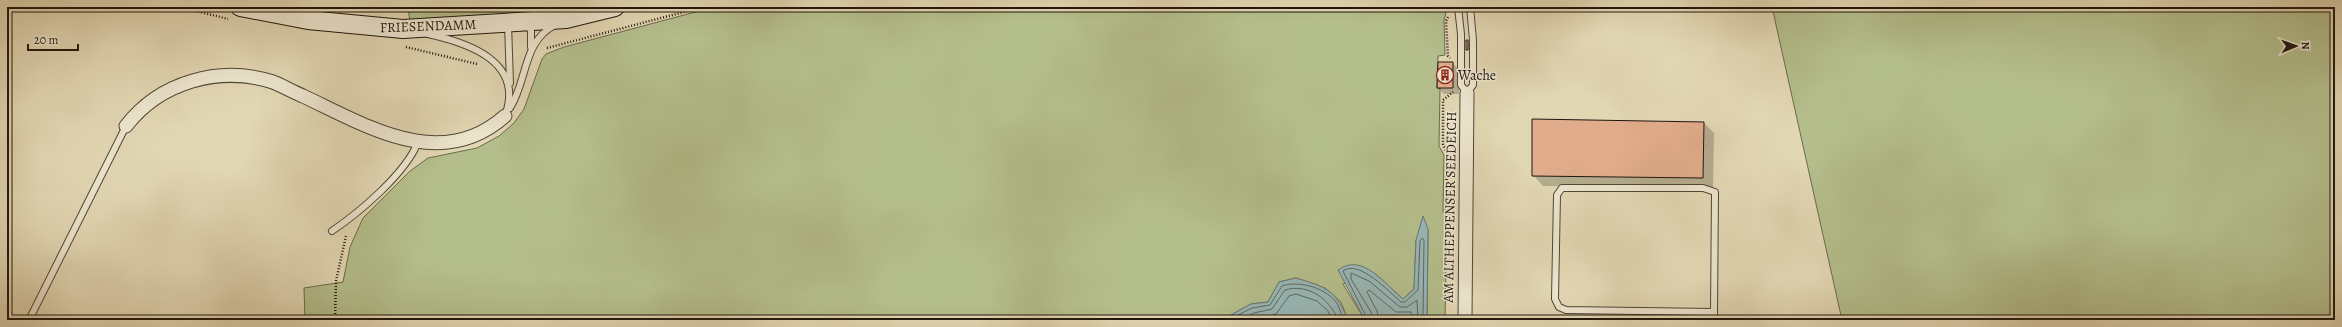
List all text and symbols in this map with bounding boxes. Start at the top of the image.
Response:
street label: FRIESENDAMM [379,15,477,37]
scale bar [28,26,78,52]
north arrow [2276,26,2316,66]
text: 20 m [34,32,58,48]
text: N [2298,41,2313,50]
building icon: Wache [1435,65,1455,85]
place label: Wache [1457,66,1496,85]
street label: AM ALTHEPPENSER SEEDEICH [1439,111,1461,304]

